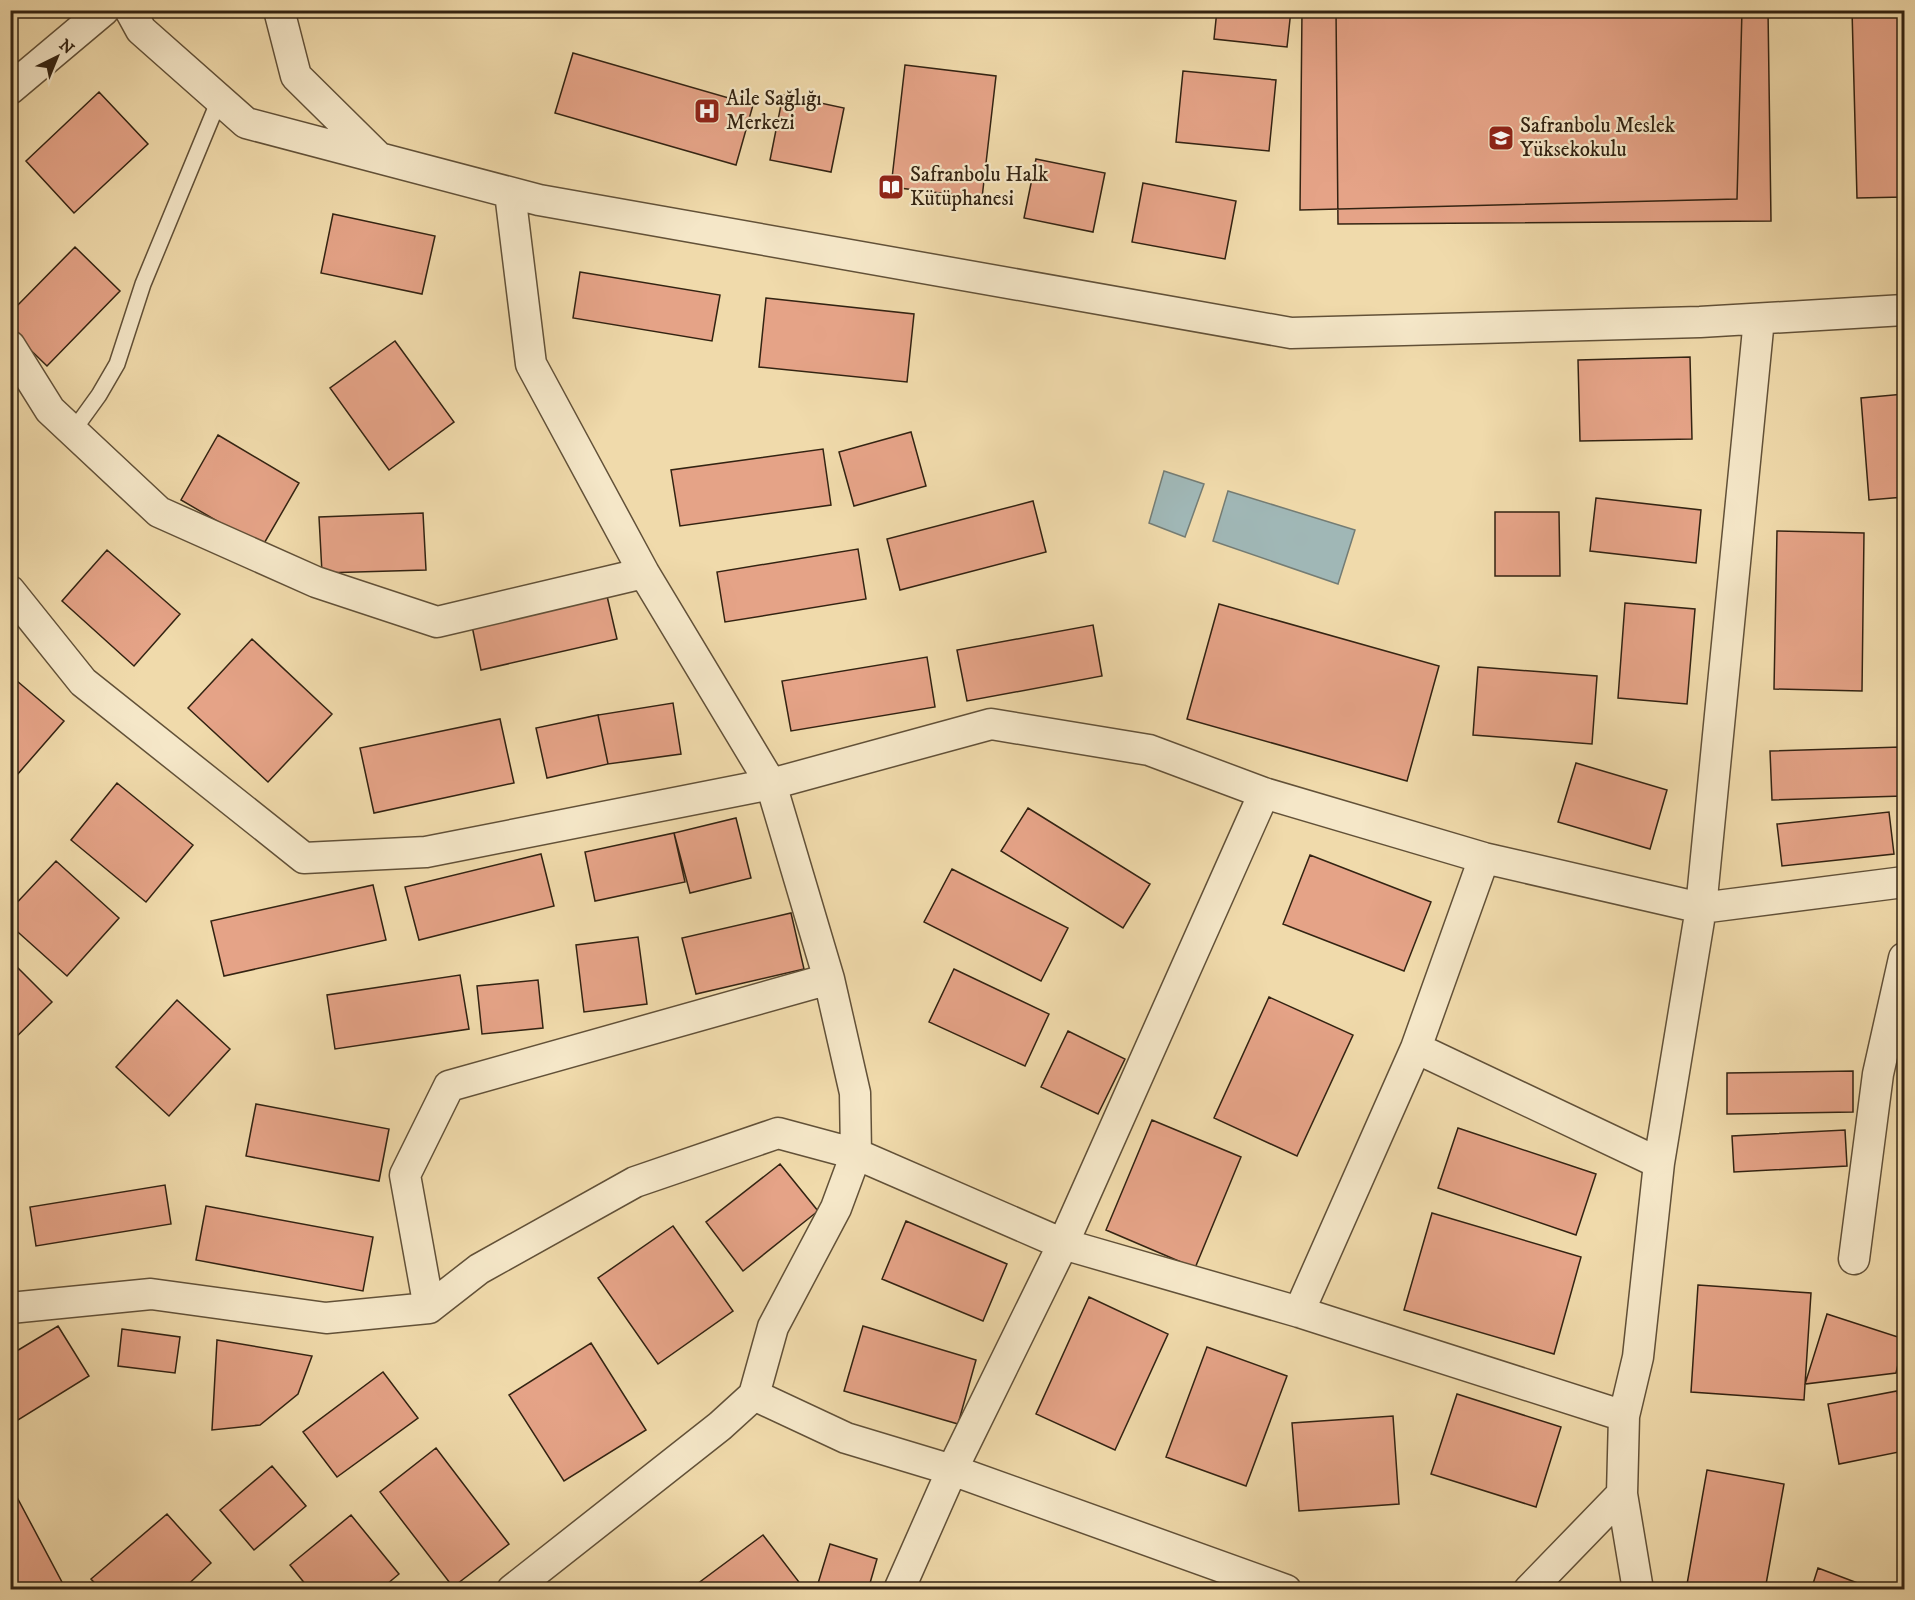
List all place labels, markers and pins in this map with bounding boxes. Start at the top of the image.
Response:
place label: Aile Sağlığı Merkezi [726,86,822,136]
hospital icon: Aile Sağlığı Merkezi [692,96,722,126]
place label: Safranbolu Meslek Yüksekokulu [1520,113,1676,163]
school or university icon: Safranbolu Meslek Yüksekokulu [1486,123,1516,153]
place label: Safranbolu Halk Kütüphanesi [910,162,1049,212]
library icon: Safranbolu Halk Kütüphanesi [876,172,906,202]

